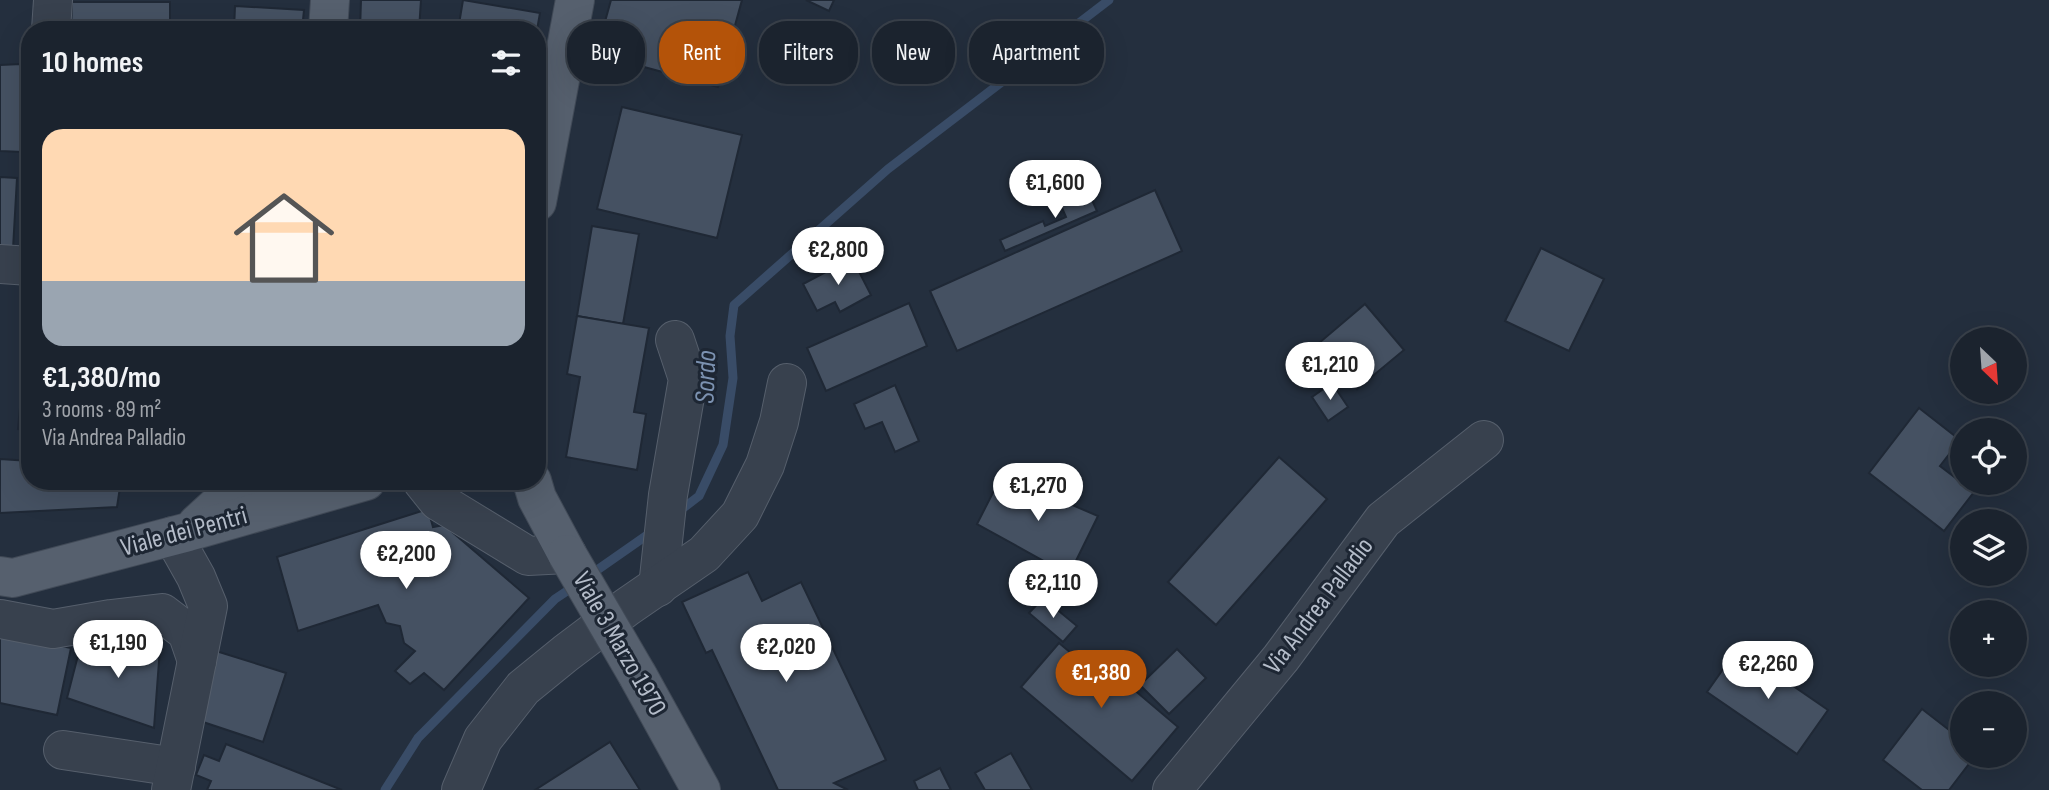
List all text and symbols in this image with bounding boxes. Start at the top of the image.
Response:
chip: Buy [567,21,645,84]
chip: Rent [659,21,745,84]
chip: Filters [759,21,858,84]
chip: New [872,21,955,84]
chip: Apartment [969,21,1104,84]
icon: filters [487,44,525,82]
text: 10 homes [42,45,143,81]
pin: €1,600 [998,160,1112,220]
text: €1,600 [1025,169,1085,197]
icon: home [221,175,347,301]
pin: €2,800 [781,228,895,287]
text: €2,800 [808,236,868,264]
north arrow [1950,327,2026,404]
map controls [1950,327,2027,768]
pin: €1,210 [1273,342,1387,402]
water label: Sordo [689,349,723,404]
text: €1,210 [1302,351,1359,379]
text: €1,380/mo [42,360,161,396]
text: 3 rooms · 89 m² [42,396,161,424]
button: locate [1950,418,2027,495]
text: Via Andrea Palladio [42,424,186,452]
pin: €1,270 [981,463,1095,523]
text: €1,270 [1009,472,1067,500]
street label: Viale dei Pentri [118,500,250,564]
button: layers [1950,509,2027,586]
pin: €2,200 [349,532,463,591]
street label: Via Andrea Palladio [1258,532,1380,680]
text: €2,200 [376,540,436,568]
pin: €2,110 [996,560,1110,620]
street label: Viale 3 Marzo 1970 [565,567,673,721]
text: €2,110 [1025,569,1081,597]
button: + [1950,600,2027,677]
pin: €1,190 [61,620,175,680]
pin: €2,020 [729,624,843,684]
text: €1,190 [89,629,147,657]
text: €2,020 [756,633,816,661]
pin: €2,260 [1711,642,1825,701]
pin: €1,380 [1044,650,1158,710]
text: €2,260 [1738,650,1798,678]
text: €1,380 [1072,659,1130,687]
button: − [1950,691,2027,768]

